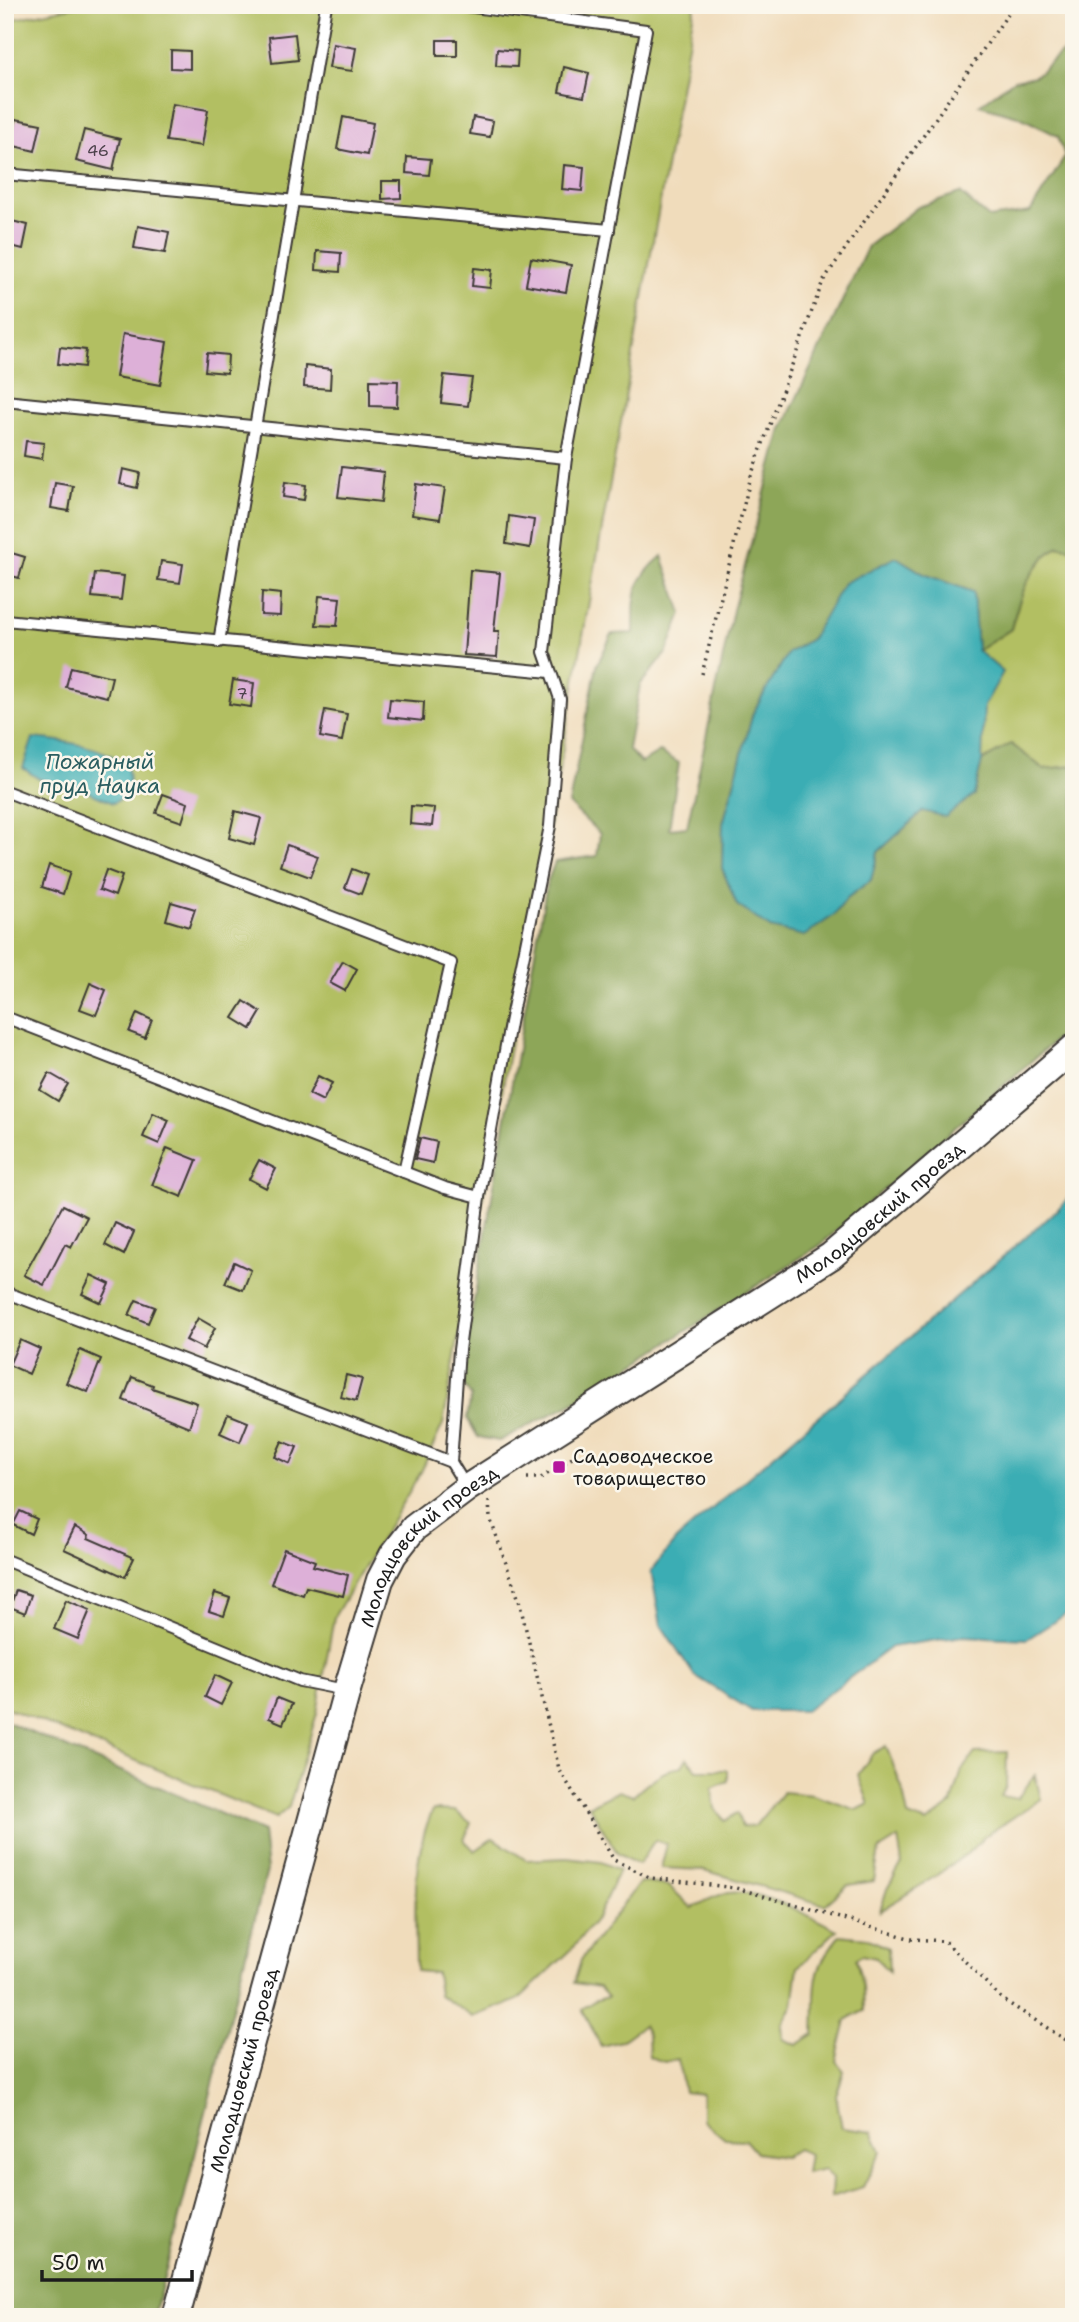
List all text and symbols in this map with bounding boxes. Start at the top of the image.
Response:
house number: 46 [87,140,109,161]
house number: 7 [236,683,248,704]
water label: Пожарный пруд Наука [40,748,160,800]
street label: Молодцовский проезд [790,1136,969,1289]
place label: Садоводческое товарищество [573,1444,714,1491]
street label: Молодцовский проезд [355,1459,503,1630]
marker: Садоводческое товарищество [551,1459,567,1475]
street label: Молодцовский проезд [204,1965,284,2176]
scale bar [42,2238,192,2282]
text: 50 m [52,2249,105,2277]

